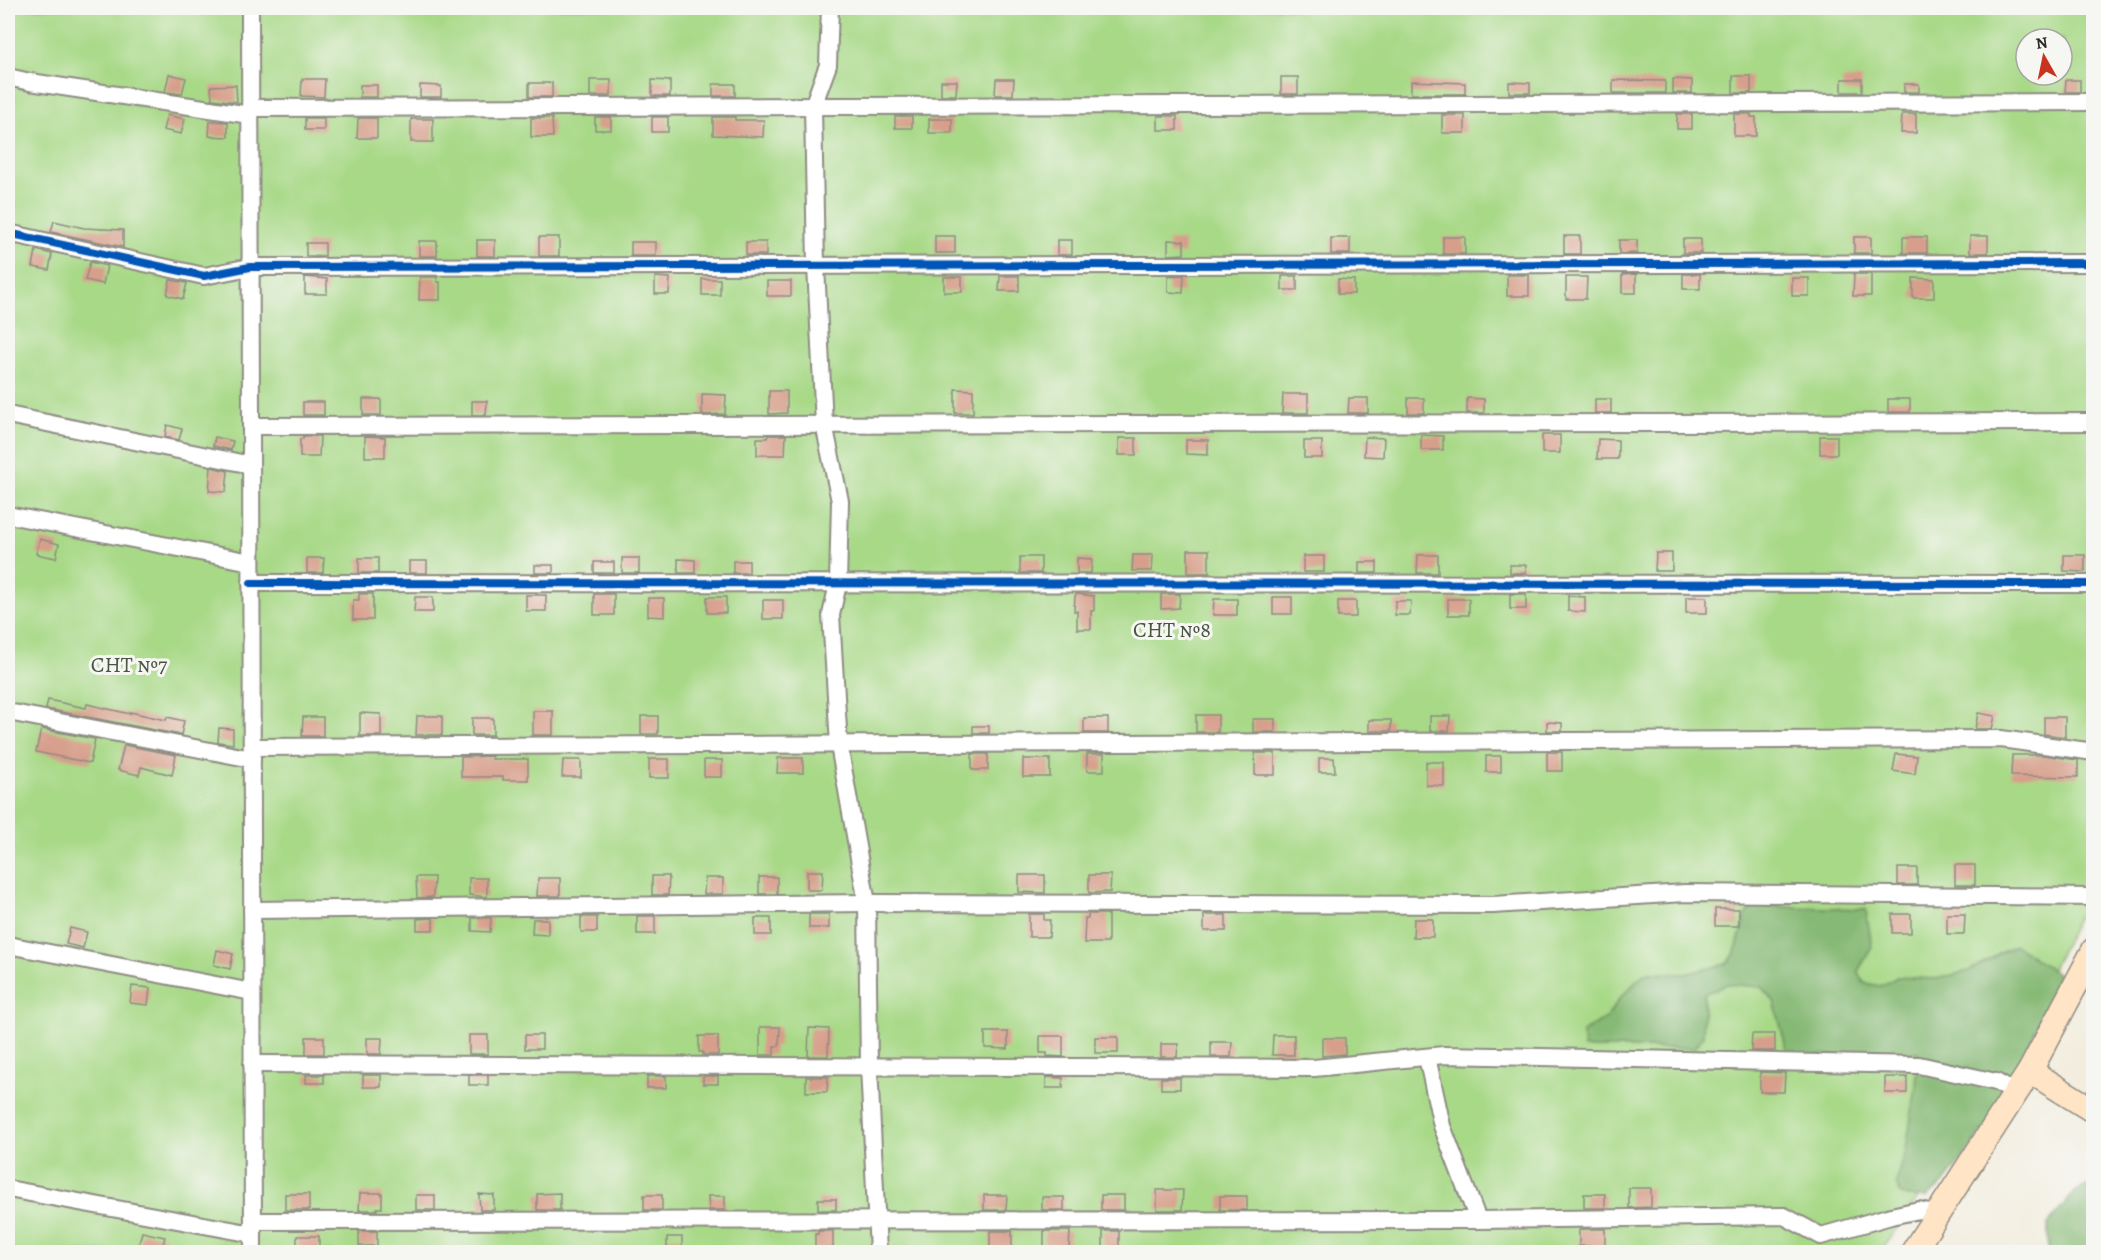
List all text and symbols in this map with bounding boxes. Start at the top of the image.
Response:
north arrow [2014,27,2074,87]
text: N [2034,31,2050,55]
park label: СНТ №8 [1133,615,1211,645]
park label: СНТ №7 [91,650,168,680]

